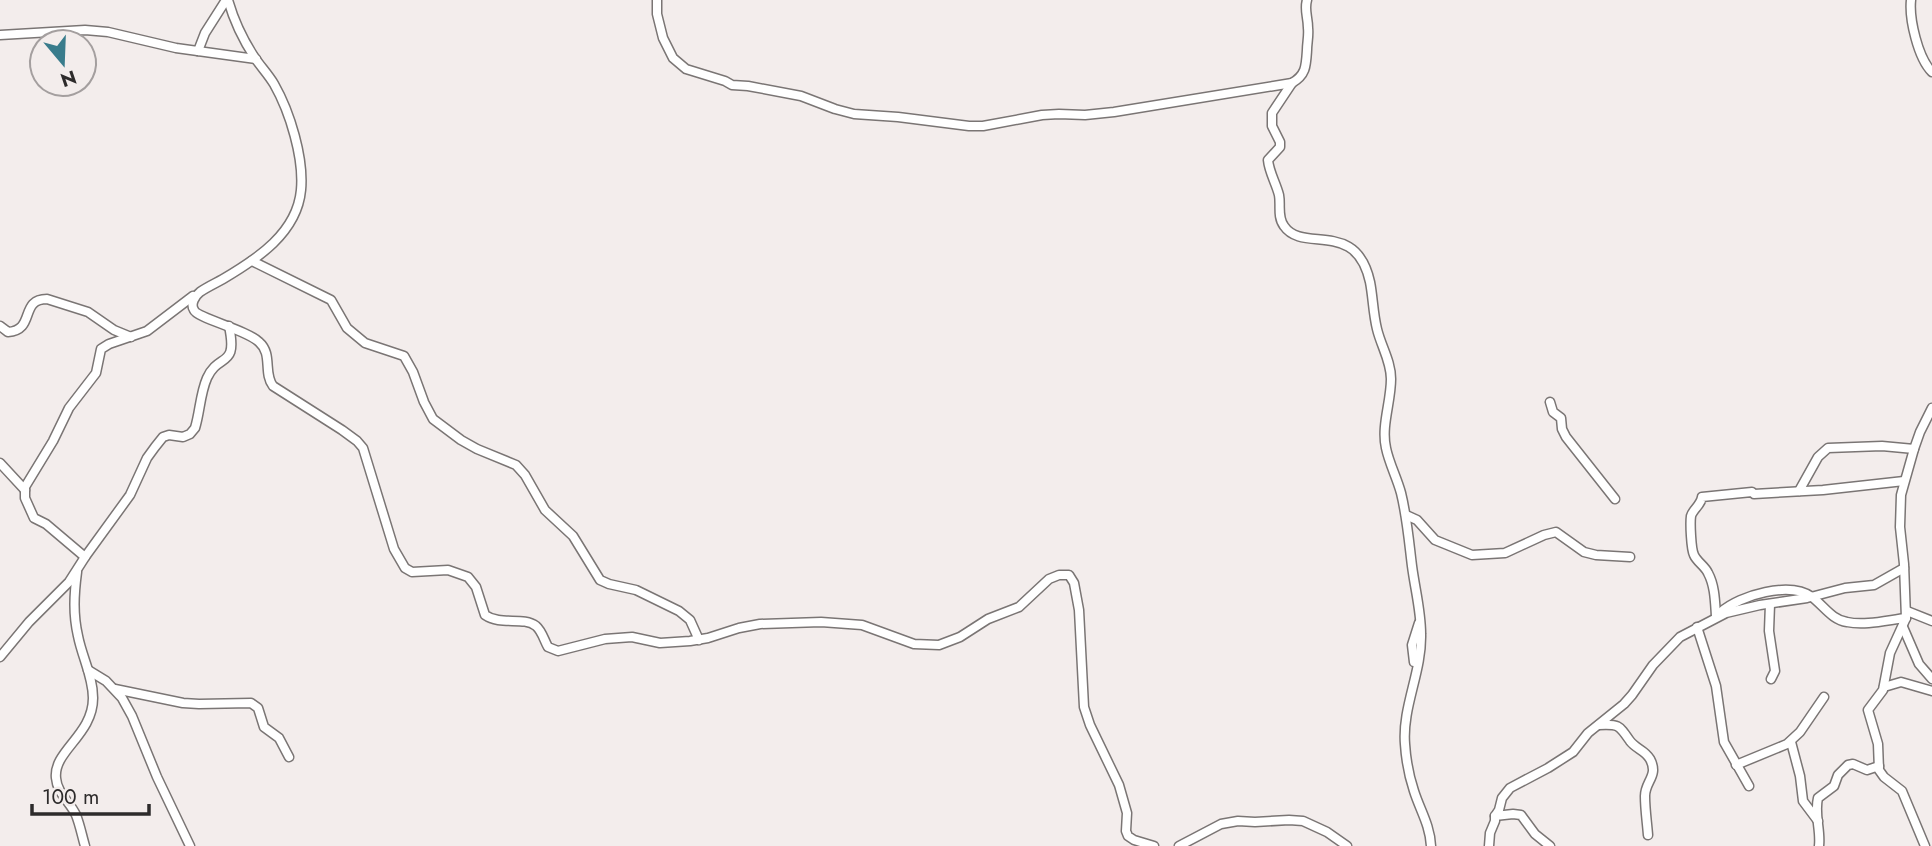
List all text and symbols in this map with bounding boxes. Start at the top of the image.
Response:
north arrow [28,28,98,98]
text: N [57,63,80,94]
scale bar [32,772,149,816]
text: 100 m [42,782,99,812]

